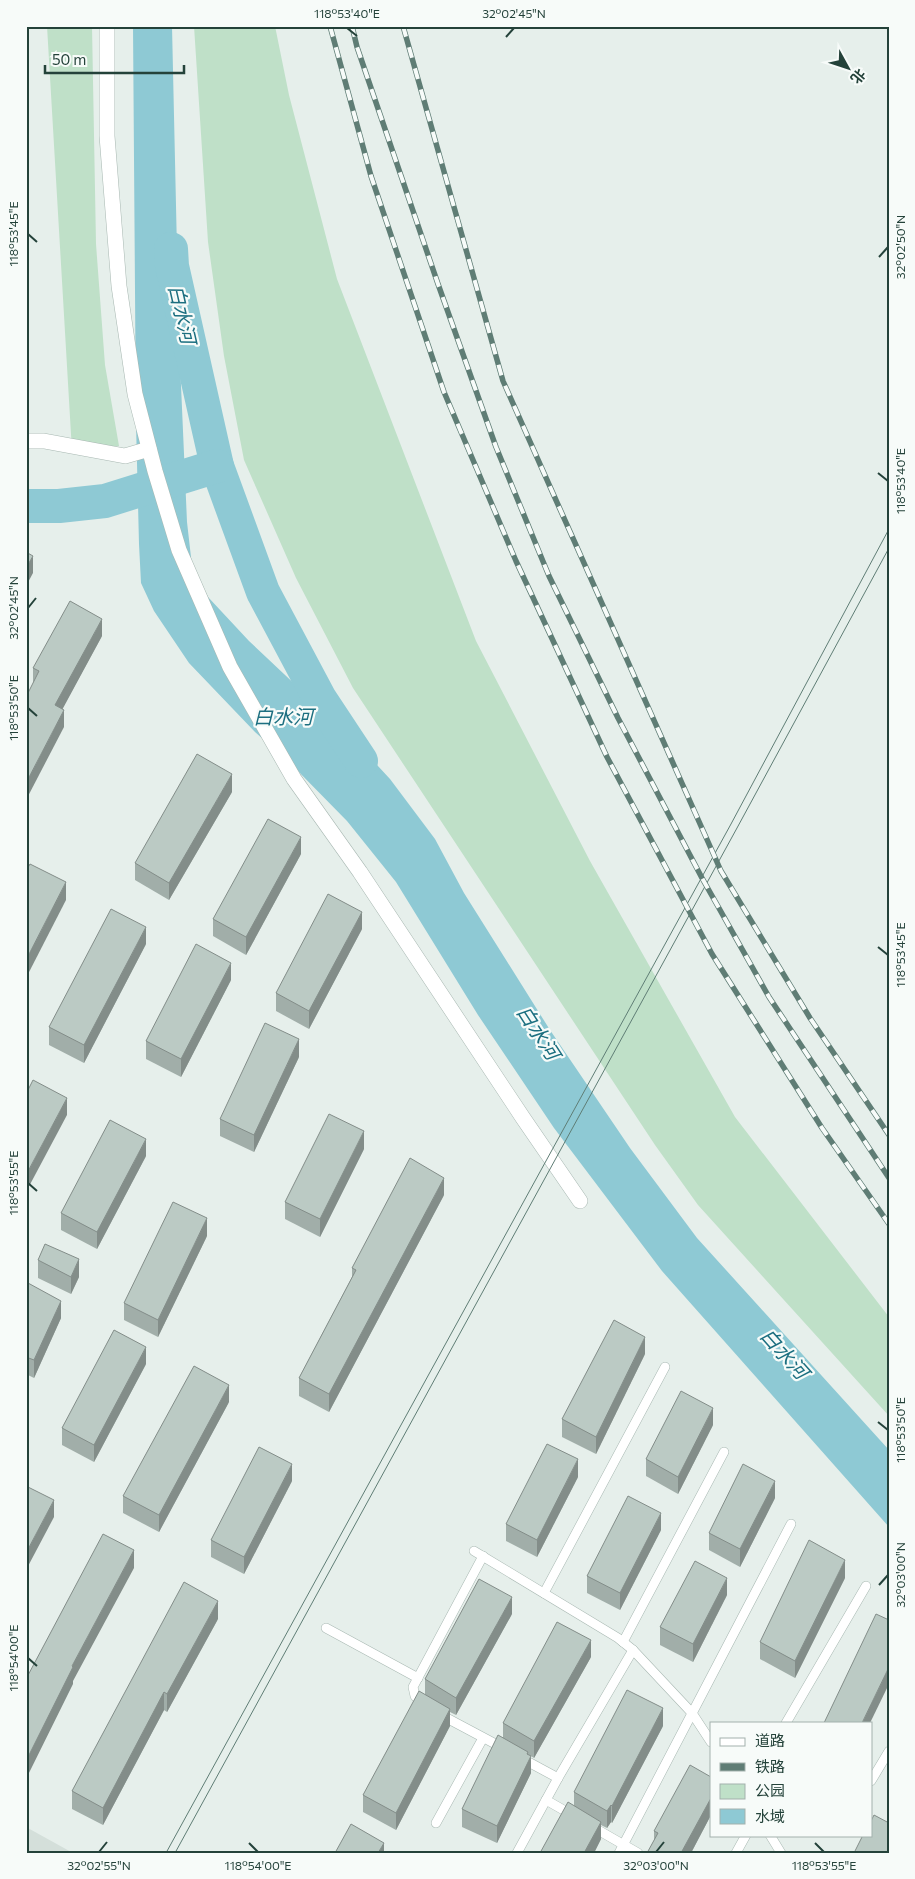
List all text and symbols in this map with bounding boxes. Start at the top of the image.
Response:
text: 118°53'40"E [314,6,380,20]
text: 32°02'45"N [482,6,546,20]
scale bar [45,42,184,74]
north arrow [822,42,872,92]
text: 50 m [52,50,86,68]
text: 北 [847,66,869,88]
text: 118°53'45"E [6,201,20,267]
text: 32°02'50"N [893,215,907,279]
water label: 白水河 [165,282,202,350]
text: 118°53'40"E [893,448,907,514]
text: 32°02'45"N [6,576,20,640]
text: 118°53'50"E [6,675,20,741]
water label: 白水河 [253,704,317,728]
text: 118°53'45"E [893,922,907,988]
water label: 白水河 [513,1000,568,1067]
text: 118°53'55"E [6,1151,20,1215]
water label: 白水河 [756,1323,817,1386]
text: 118°53'50"E [893,1397,907,1463]
text: 32°03'00"N [893,1542,907,1608]
text: 118°54'00"E [6,1625,20,1691]
legend [710,1722,872,1836]
text: 道路 [755,1731,785,1749]
text: 铁路 [755,1757,785,1775]
text: 公园 [755,1781,785,1799]
text: 水域 [755,1807,785,1825]
text: 32°02'55"N [67,1858,131,1872]
text: 118°54'00"E [225,1858,291,1872]
text: 32°03'00"N [623,1858,689,1872]
text: 118°53'55"E [792,1858,856,1872]

